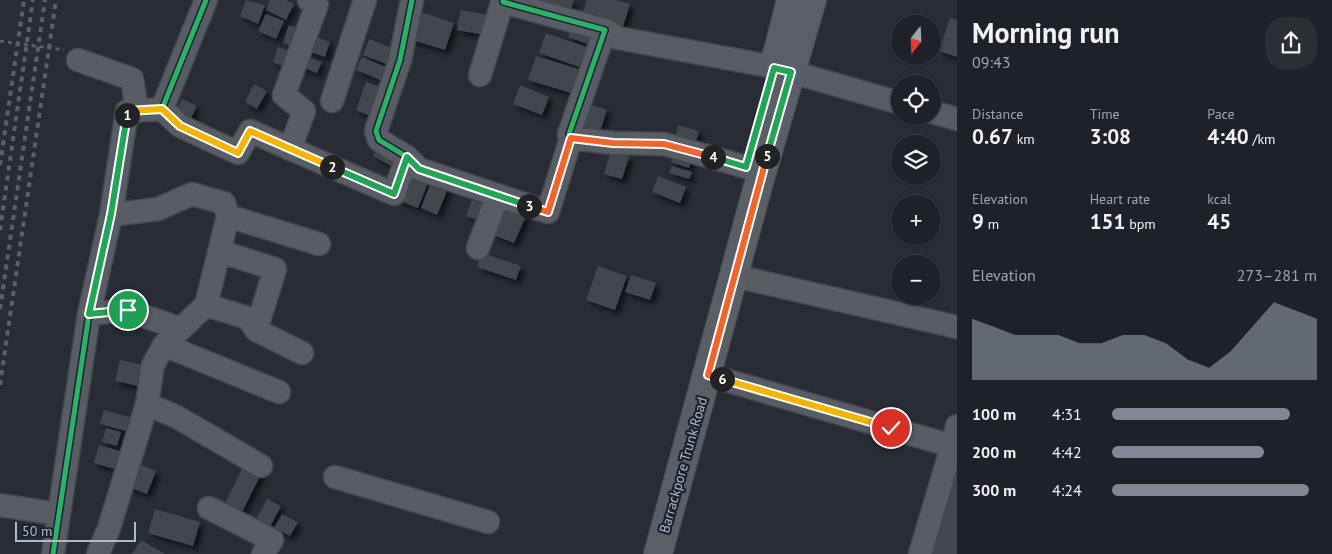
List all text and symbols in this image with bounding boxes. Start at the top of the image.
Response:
text: Morning run [972,14,1120,51]
north arrow [891,15,941,65]
map controls [891,15,941,305]
button: share [1265,17,1317,69]
text: 09:43 [972,52,1010,72]
button: locate [891,75,941,125]
pin: 1 [114,102,140,128]
text: Distance [972,105,1023,123]
text: Time [1090,105,1120,123]
text: Pace [1207,105,1235,123]
text: 1 [124,106,131,124]
text: 0.67 [972,123,1013,150]
text: 3:08 [1090,123,1131,150]
text: 4:40 [1207,123,1249,150]
text: km [1013,130,1035,148]
text: /km [1249,130,1275,148]
button: layers [891,135,941,185]
pin: 4 [700,144,726,170]
pin: 5 [754,144,780,168]
text: 5 [764,147,771,165]
text: 4 [710,148,717,166]
pin: 2 [320,154,344,180]
text: 2 [329,158,336,176]
text: Elevation [972,190,1028,208]
text: Heart rate [1090,190,1150,208]
text: kcal [1207,190,1231,208]
pin: 3 [516,194,542,218]
button: + [891,195,941,245]
text: 3 [526,197,533,215]
text: 9 [972,208,984,235]
text: 151 [1090,208,1125,235]
text: 45 [1207,208,1231,235]
text: m [984,215,999,233]
text: bpm [1125,215,1156,233]
button: − [891,255,941,305]
text: Elevation [972,265,1036,285]
text: 273–281 m [1237,265,1317,285]
pin [107,289,149,331]
icon: arrive [114,296,142,324]
pin: 6 [710,366,734,392]
text: 6 [719,370,726,388]
street label: Barrackpore Trunk Road [655,395,711,535]
text: 100 m [972,404,1016,424]
text: 4:31 [1052,404,1082,424]
pin [870,407,912,449]
icon: check [877,414,905,442]
text: 200 m [972,442,1016,462]
text: 4:42 [1052,442,1082,462]
text: 300 m [972,480,1016,500]
text: 4:24 [1052,480,1082,500]
scale bar [15,519,136,542]
text: 50 m [22,522,52,540]

